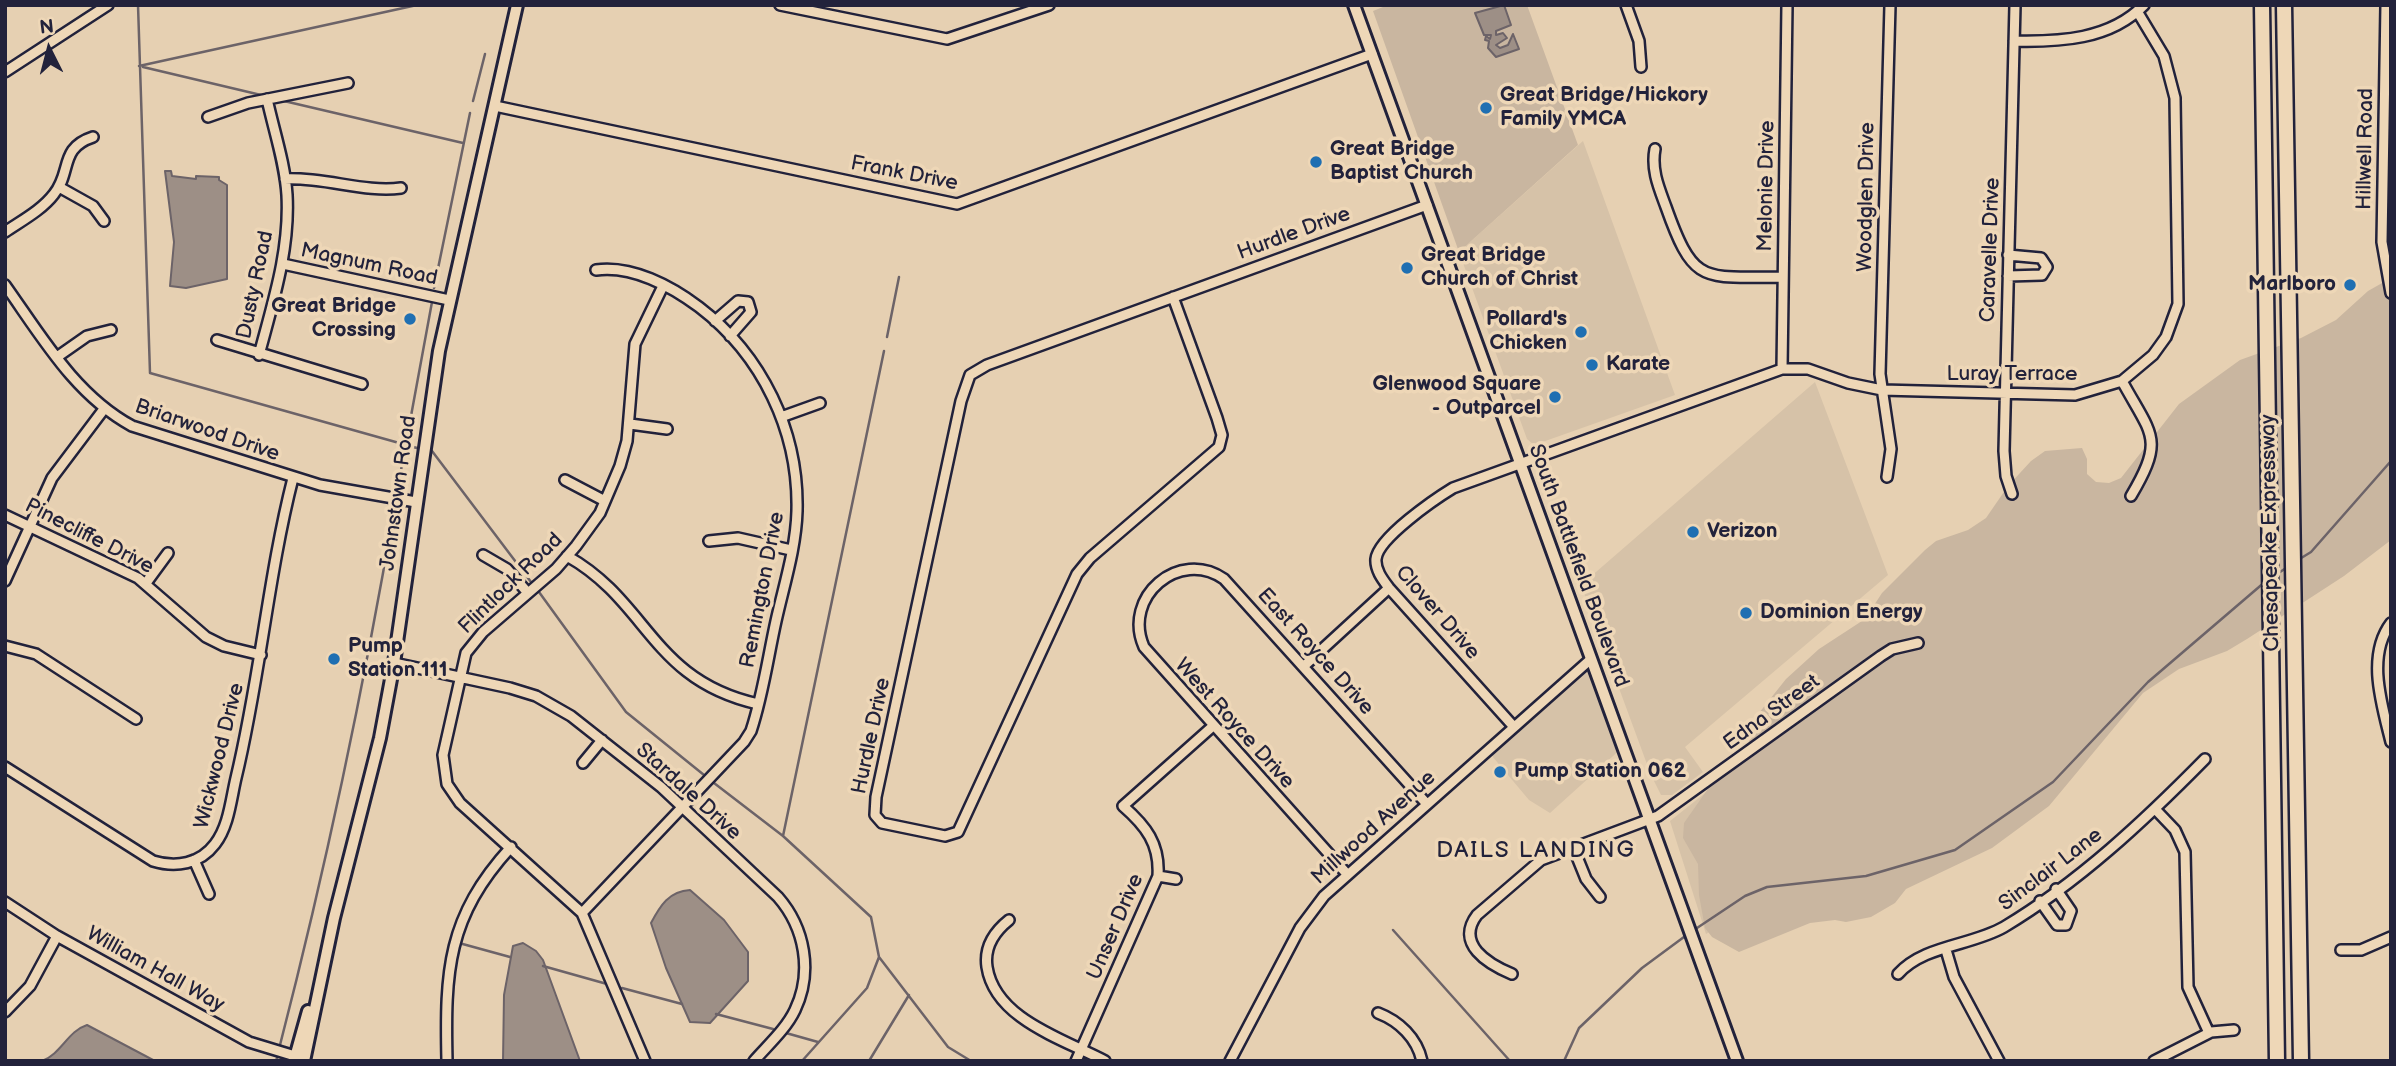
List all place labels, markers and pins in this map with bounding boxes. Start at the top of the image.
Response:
place label: Great Bridge/Hickory Family YMCA [1500,83,1708,133]
marker: Great Bridge/Hickory Family YMCA [1478,100,1494,116]
place label: Great Bridge Baptist Church [1330,137,1473,187]
marker: Great Bridge Baptist Church [1308,154,1324,170]
place label: Great Bridge Church of Christ [1421,243,1578,293]
marker: Great Bridge Church of Christ [1399,260,1415,276]
place label: Marlboro [2248,272,2336,298]
marker: Marlboro [2342,277,2358,293]
place label: Great Bridge Crossing [271,294,396,344]
place label: Pollard's Chicken [1486,307,1567,357]
marker: Great Bridge Crossing [402,311,418,327]
marker: Pollard's Chicken [1573,324,1589,340]
place label: Karate [1606,352,1670,378]
marker: Karate [1584,357,1600,373]
place label: Glenwood Square - Outparcel [1373,372,1541,422]
marker: Glenwood Square - Outparcel [1547,389,1563,405]
place label: Verizon [1707,519,1777,545]
marker: Verizon [1685,524,1701,540]
place label: Dominion Energy [1760,600,1923,626]
marker: Dominion Energy [1738,605,1754,621]
place label: Pump Station 111 [348,634,448,684]
marker: Pump Station 111 [326,651,342,667]
place label: Pump Station 062 [1514,759,1686,785]
marker: Pump Station 062 [1492,764,1508,780]

